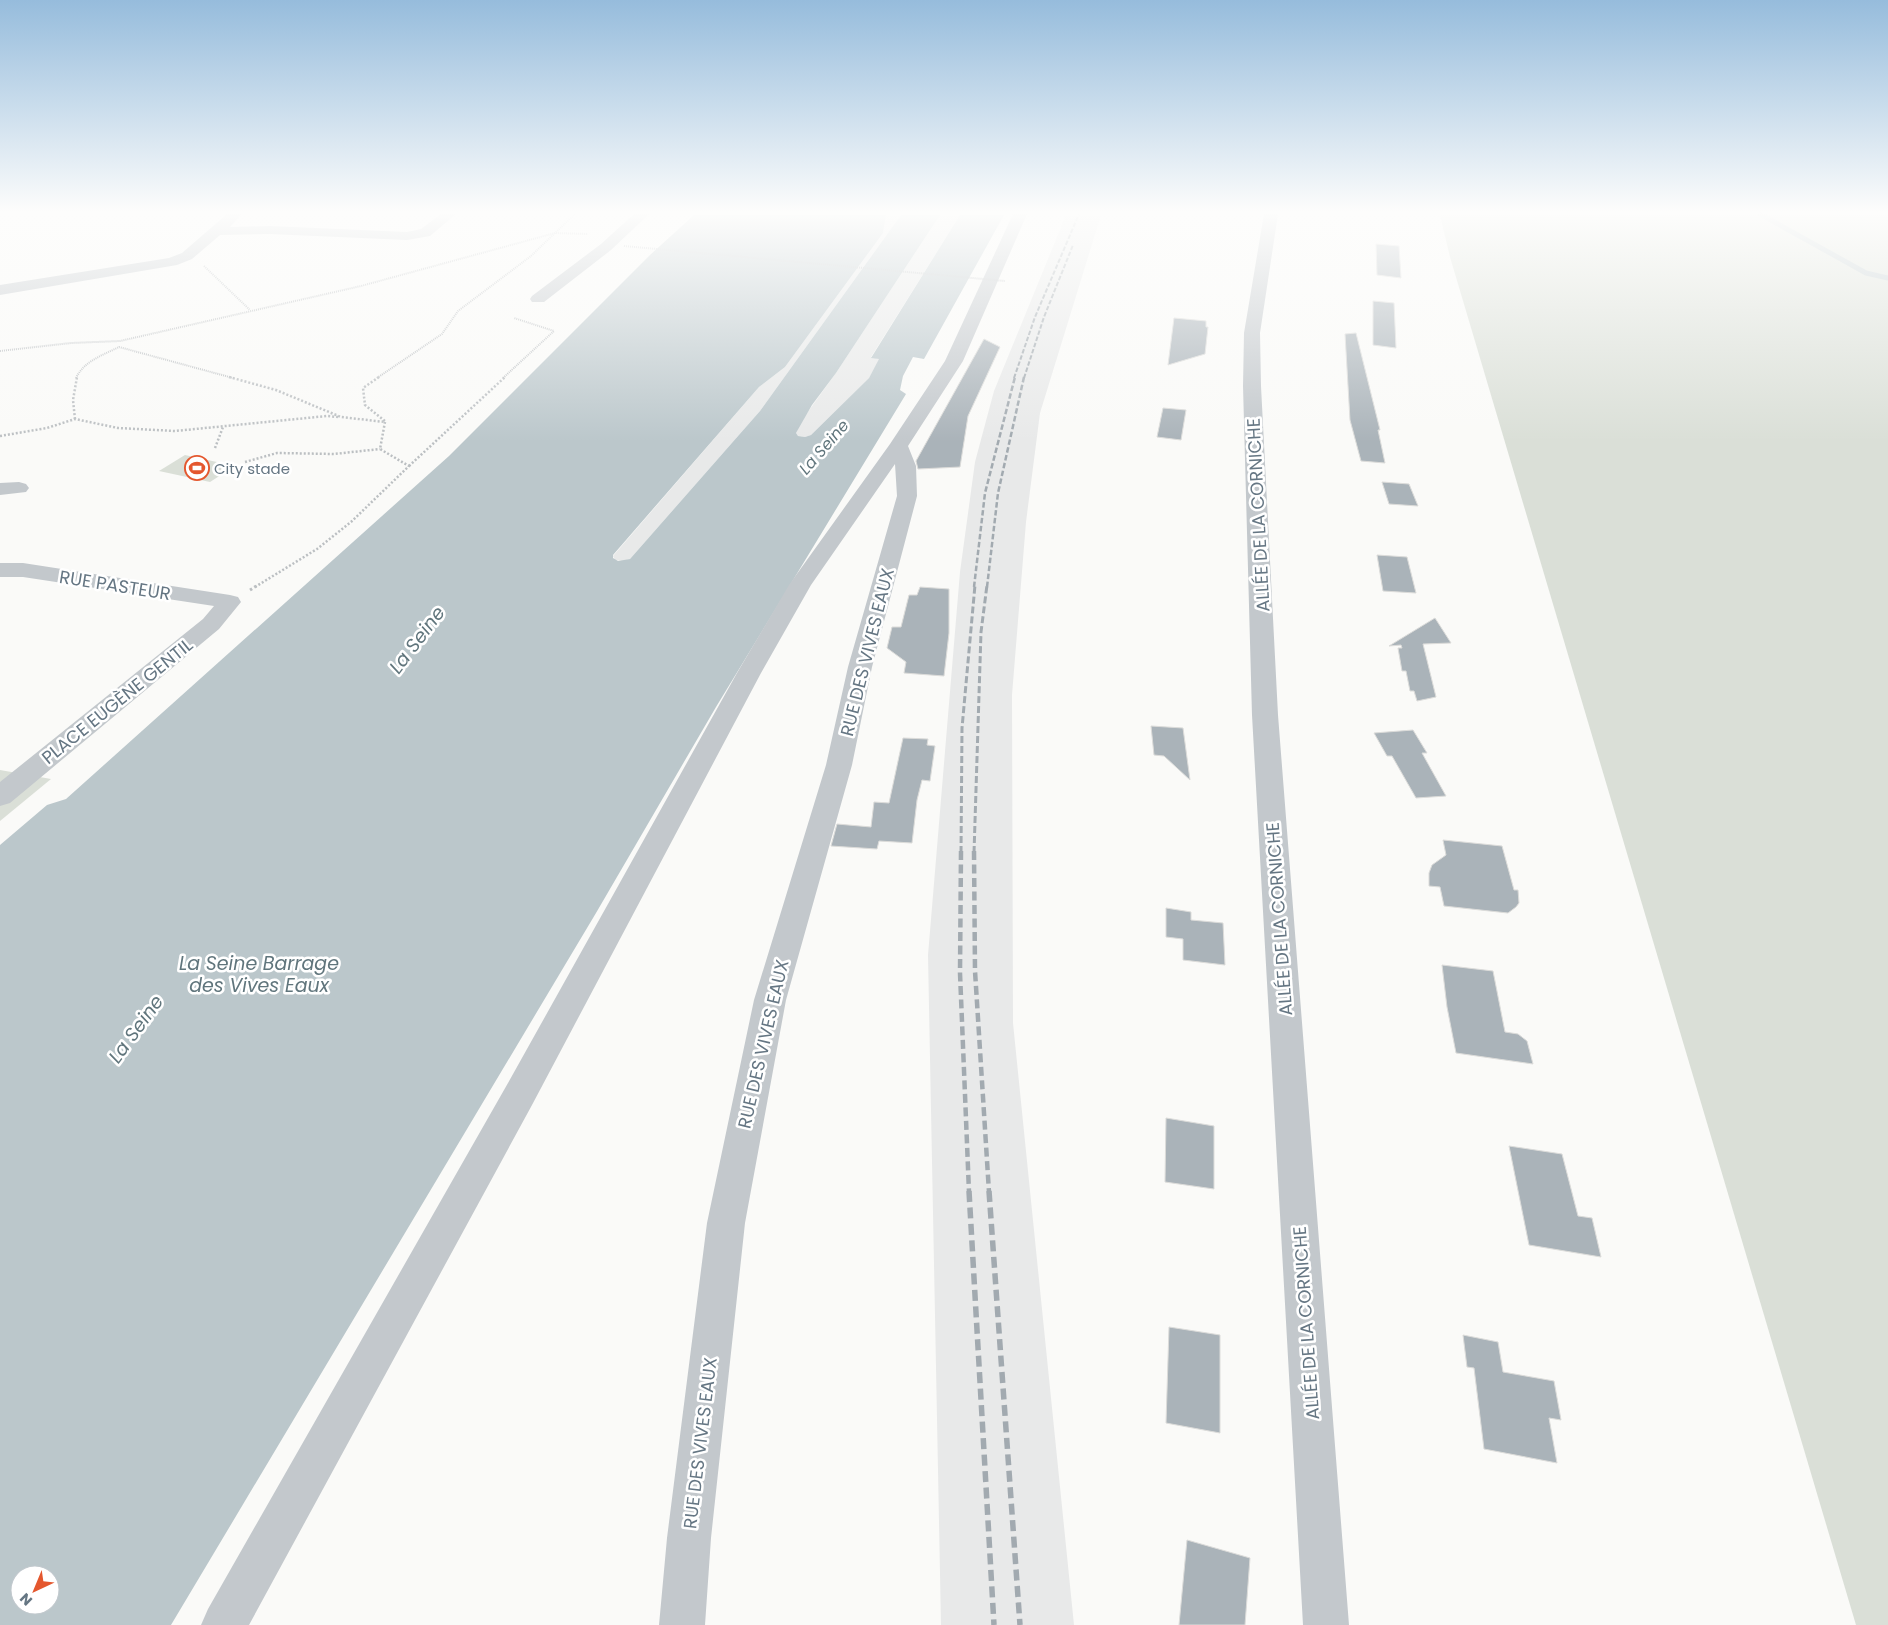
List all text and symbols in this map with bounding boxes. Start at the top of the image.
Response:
water label: La Seine [794,415,854,479]
street label: ALLÉE DE LA CORNICHE [1240,417,1276,613]
sports icon: City stade [184,455,210,481]
place label: City stade [214,458,290,479]
street label: RUE PASTEUR [58,564,172,606]
street label: RUE DES VIVES EAUX [834,565,900,739]
water label: La Seine [383,600,451,679]
street label: PLACE EUGÈNE GENTIL [36,632,198,770]
street label: ALLÉE DE LA CORNICHE [1260,821,1298,1017]
water label: La Seine Barrage des Vives Eaux [179,950,339,999]
street label: RUE DES VIVES EAUX [731,957,795,1131]
water label: La Seine [102,989,170,1069]
street label: ALLÉE DE LA CORNICHE [1287,1225,1325,1421]
street label: RUE DES VIVES EAUX [677,1356,723,1530]
north arrow [10,1565,60,1615]
text: N [15,1589,37,1610]

